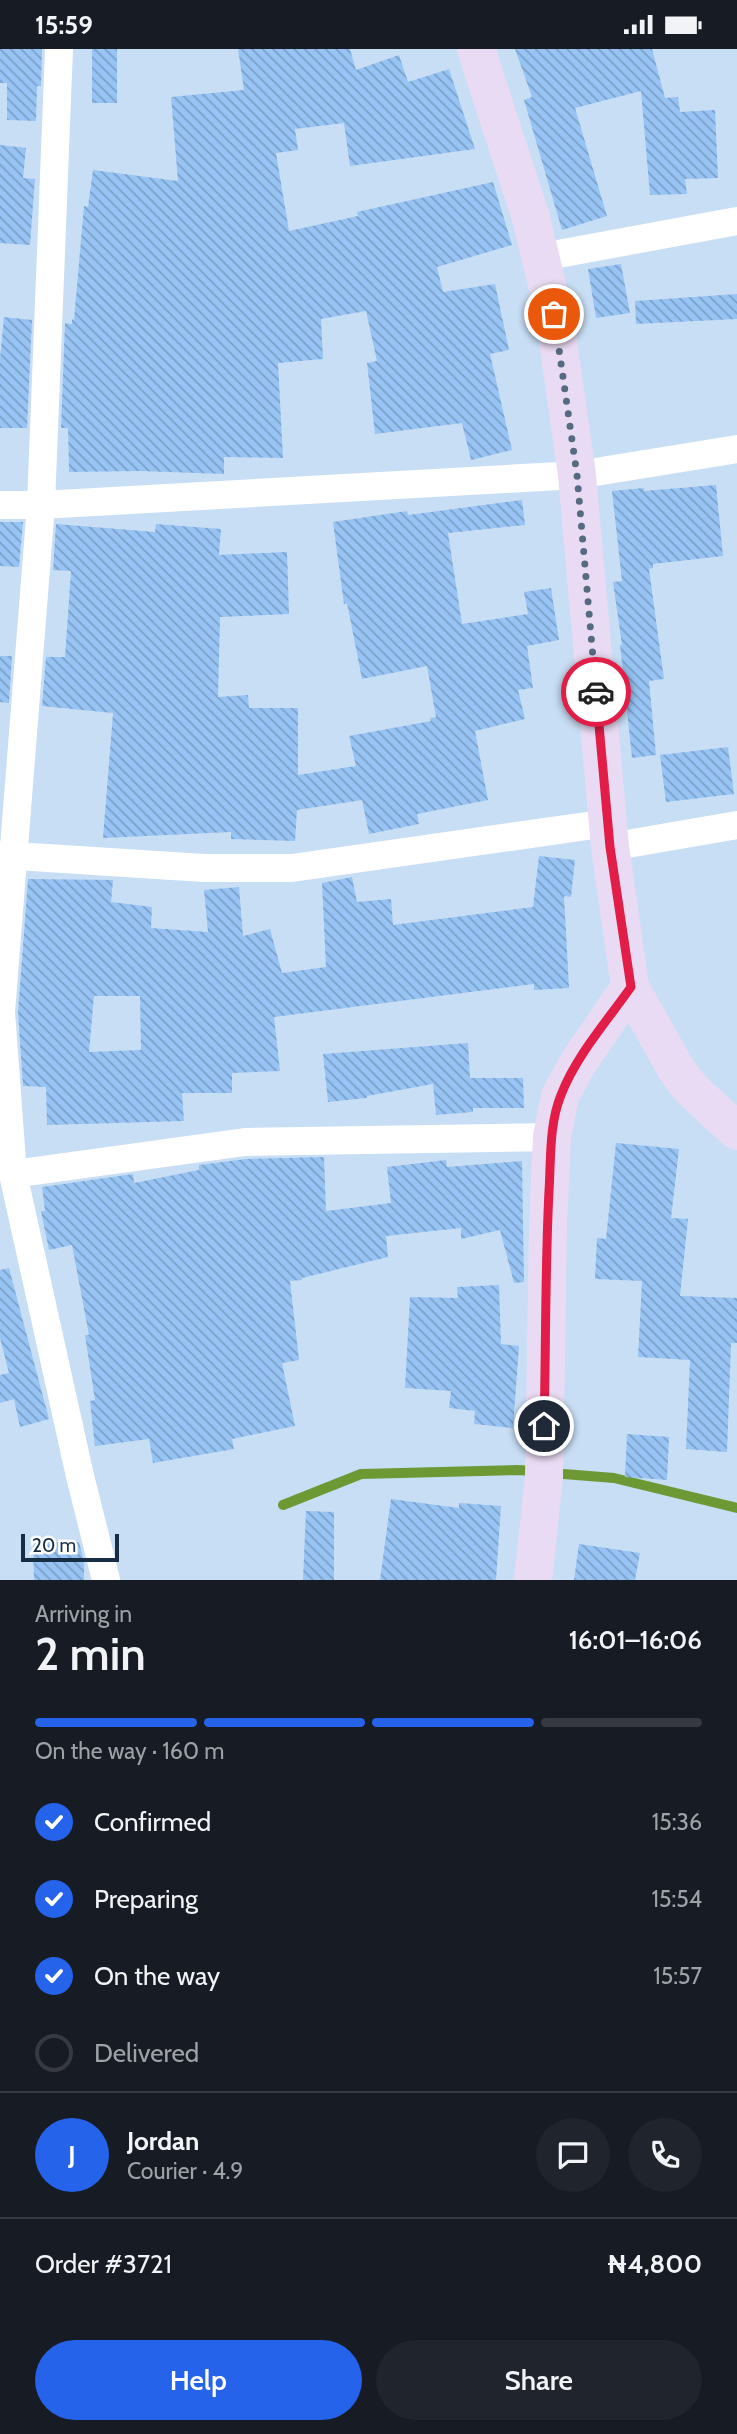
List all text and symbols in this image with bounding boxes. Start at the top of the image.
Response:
text: 15:59 [35,9,93,41]
pin [524,284,584,344]
icon: bag [535,295,573,333]
courier [561,657,631,727]
icon: car [577,673,615,711]
pin [514,1396,574,1456]
icon: home [525,1407,563,1445]
scale bar [21,1531,119,1563]
text: 20 m [32,1534,76,1557]
text: Arriving in [35,1600,132,1628]
text: 16:01–16:06 [569,1624,702,1656]
text: 2 min [35,1626,146,1682]
text: On the way · 160 m [35,1737,224,1765]
icon: check [35,1803,73,1841]
text: Confirmed [94,1806,211,1838]
text: 15:36 [652,1808,702,1836]
icon: check [35,1880,73,1918]
text: Preparing [94,1883,198,1915]
text: 15:54 [652,1885,702,1913]
icon: check [35,1957,73,1995]
text: On the way [94,1960,220,1992]
text: 15:57 [653,1962,702,1990]
text: Delivered [94,2037,199,2069]
button: chat [536,2118,610,2192]
button: phone [628,2118,702,2192]
text: Jordan [127,2125,199,2157]
text: J [68,2139,76,2171]
text: Courier · 4.9 [127,2157,243,2185]
text: Order #3721 [35,2248,172,2280]
text: ₦4,800 [606,2248,702,2280]
button: Help [35,2340,362,2420]
button: Share [376,2340,702,2420]

